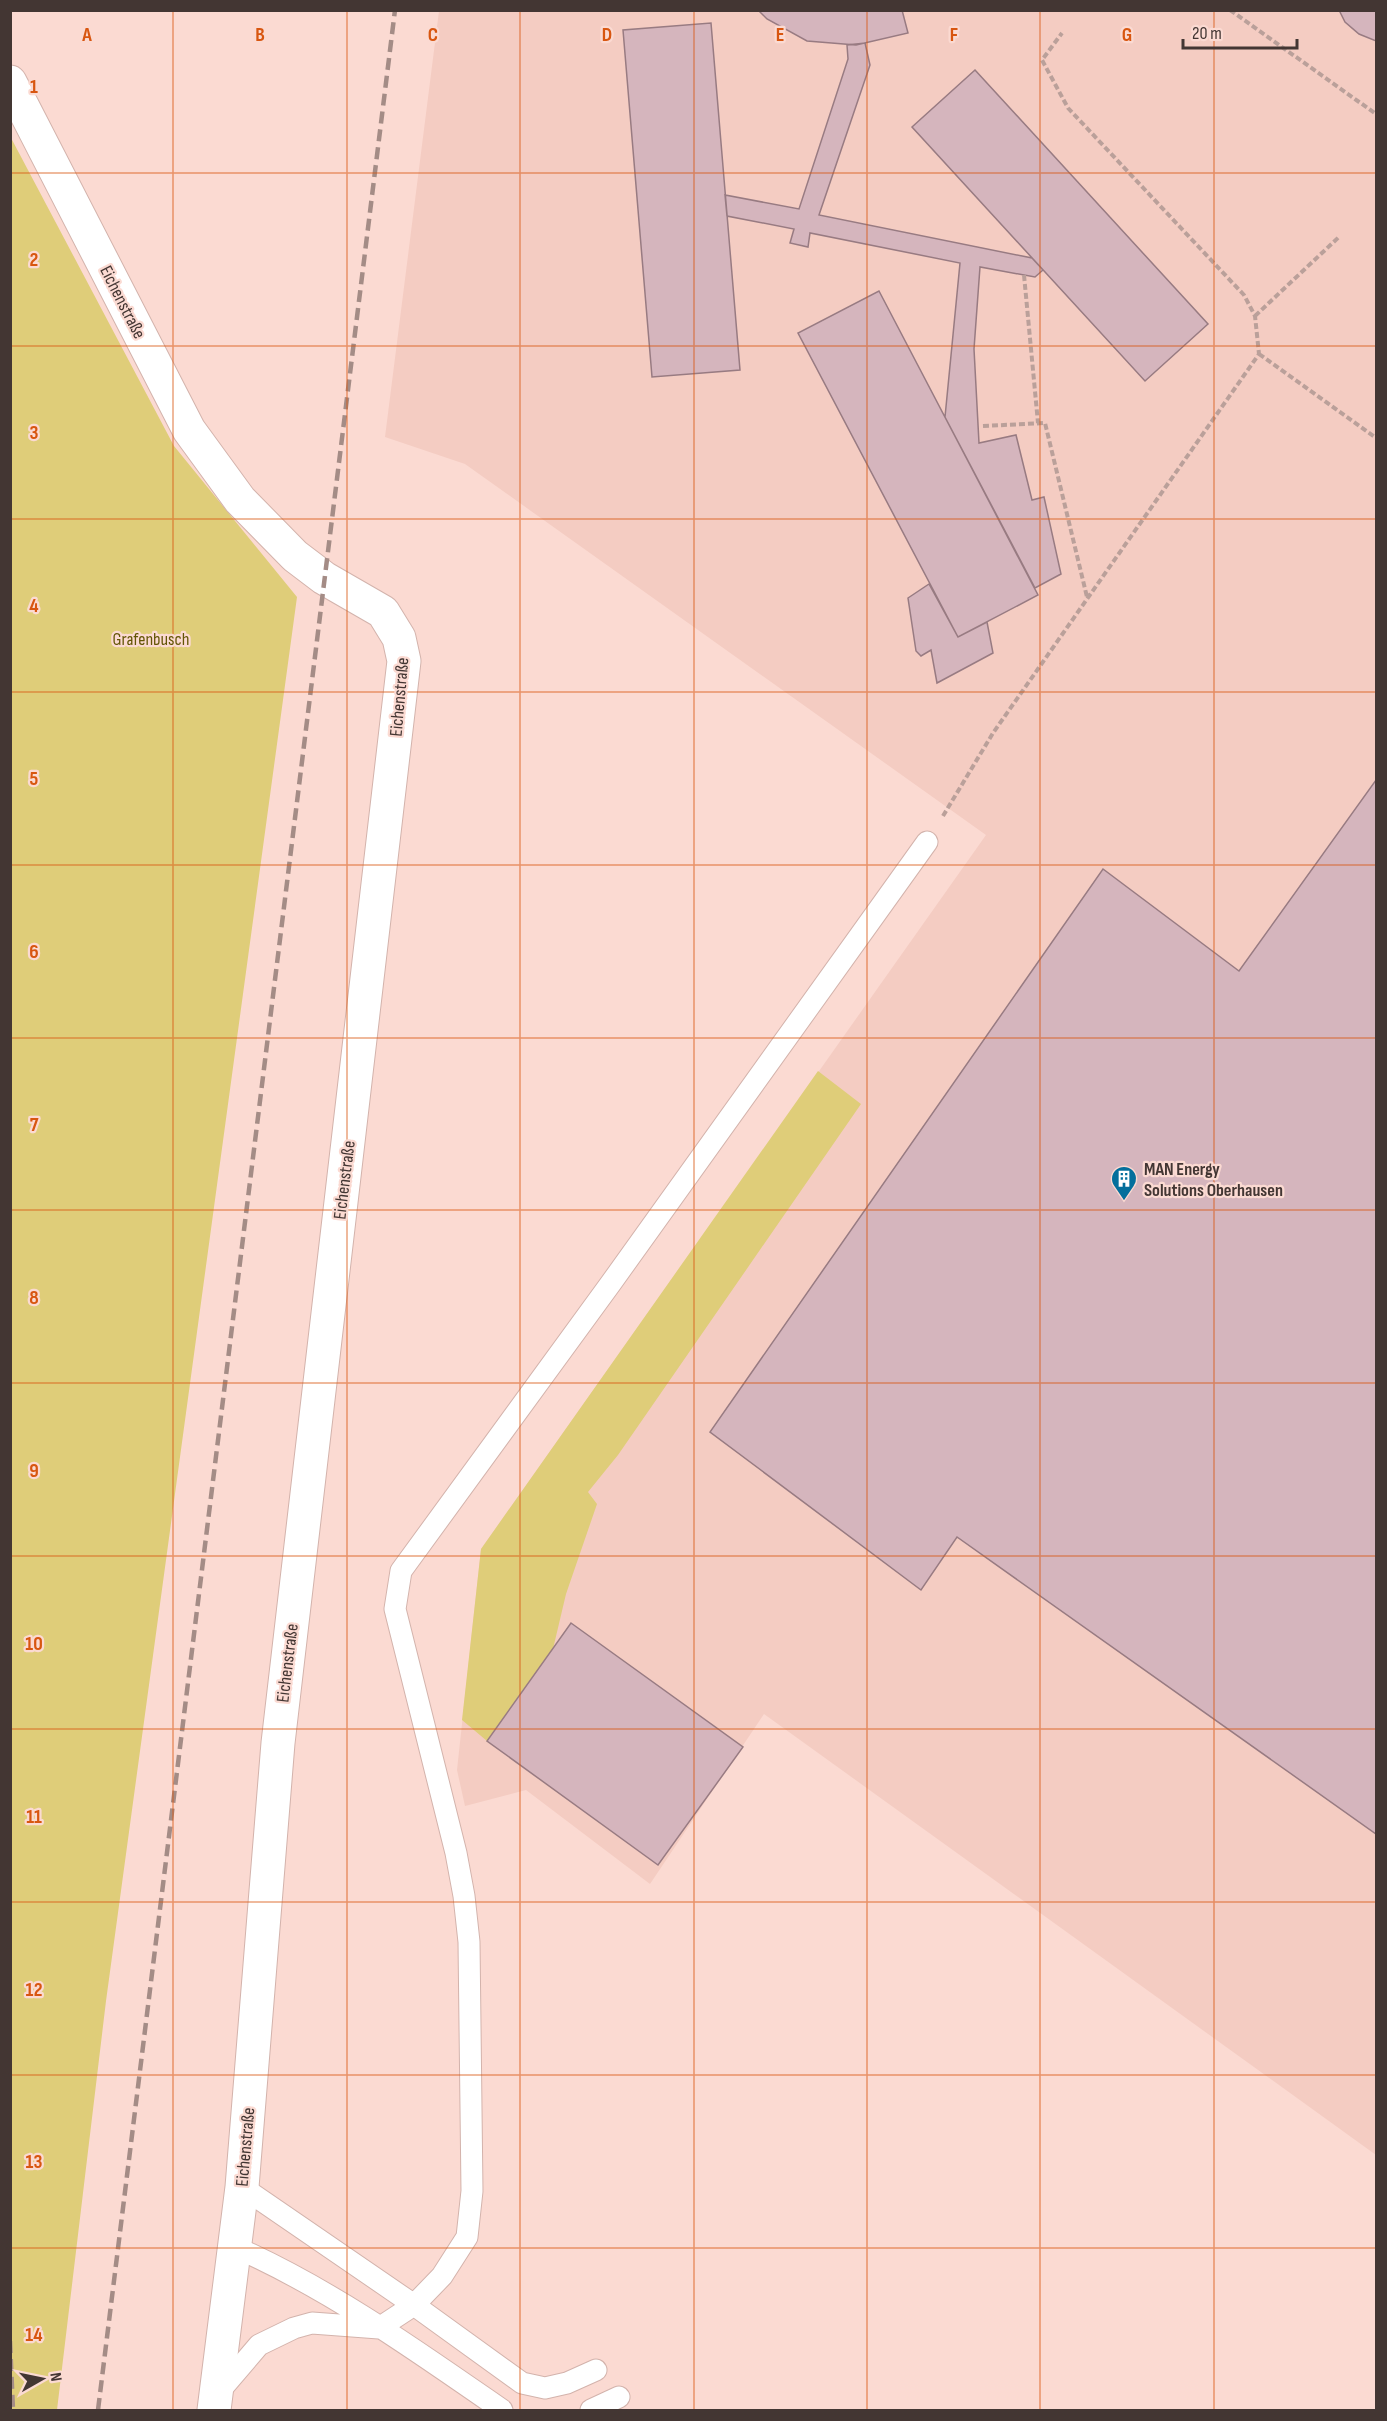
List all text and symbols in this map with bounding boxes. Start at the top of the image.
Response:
scale bar [1183,12,1297,50]
text: A [81,23,92,47]
text: B [255,23,265,47]
text: C [428,23,438,47]
text: D [602,23,612,47]
text: E [776,23,784,47]
text: F [950,23,958,47]
text: G [1122,23,1132,47]
text: 20 m [1192,23,1222,44]
text: 1 [30,75,38,99]
text: 2 [30,248,38,272]
street label: Eichenstraße [95,262,150,342]
text: 3 [30,421,39,445]
text: 4 [29,594,39,618]
park label: Grafenbusch [113,629,189,650]
street label: Eichenstraße [386,657,413,737]
text: 5 [30,767,39,791]
text: 6 [29,940,39,964]
text: 7 [30,1113,39,1137]
street label: Eichenstraße [329,1139,360,1221]
place label: MAN Energy Solutions Oberhausen [1144,1159,1283,1201]
building icon: MAN Energy Solutions Oberhausen [1109,1164,1139,1202]
text: 8 [29,1286,39,1310]
text: 9 [29,1459,39,1483]
street label: Eichenstraße [272,1622,303,1704]
text: 10 [25,1632,43,1656]
text: 11 [26,1805,42,1829]
text: 12 [26,1978,42,2002]
street label: Eichenstraße [232,2107,259,2187]
text: 13 [26,2150,42,2174]
text: 14 [25,2323,43,2347]
north arrow [12,2349,72,2409]
text: N [45,2371,65,2383]

